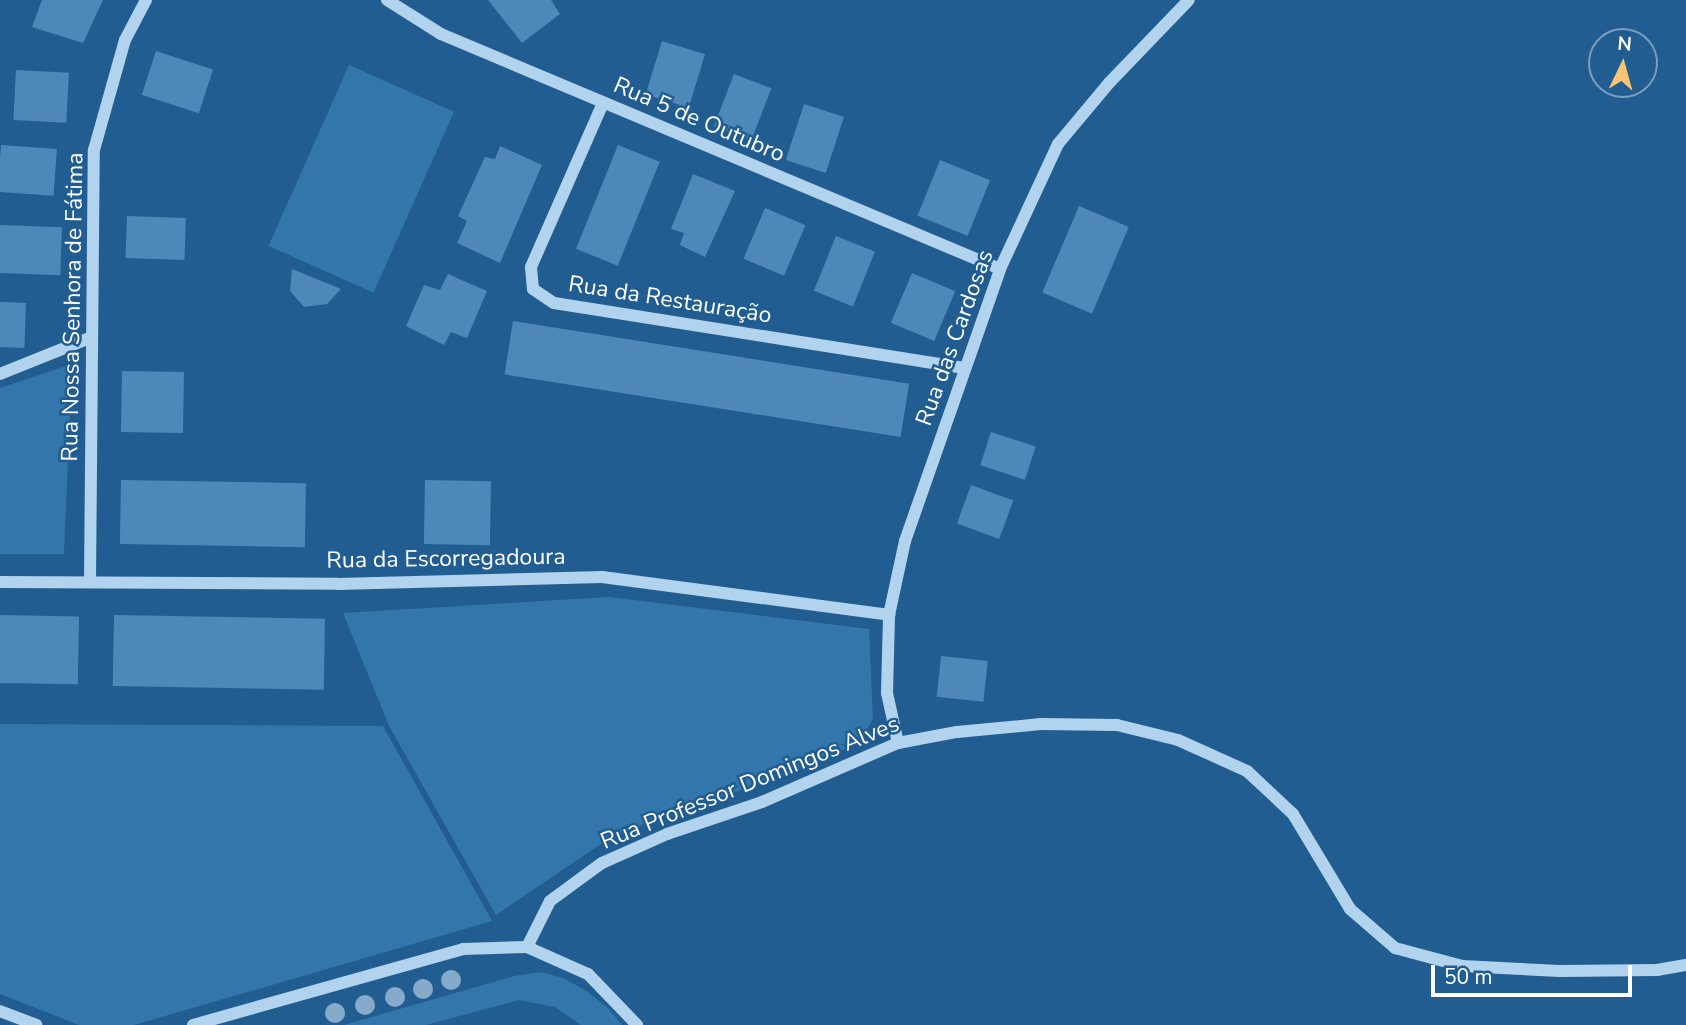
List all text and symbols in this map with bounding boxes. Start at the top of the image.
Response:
north arrow [1588,28,1658,98]
text: N [1616,31,1633,58]
street label: Rua 5 de Outubro [609,71,789,169]
street label: Rua Nossa Senhora de Fátima [57,152,89,462]
street label: Rua das Cardosas [910,246,1000,430]
street label: Rua da Restauração [567,270,773,330]
street label: Rua da Escorregadoura [326,543,566,575]
street label: Rua Professor Domingos Alves [597,710,903,856]
scale bar [1434,951,1635,995]
text: 50 m [1444,963,1493,991]

